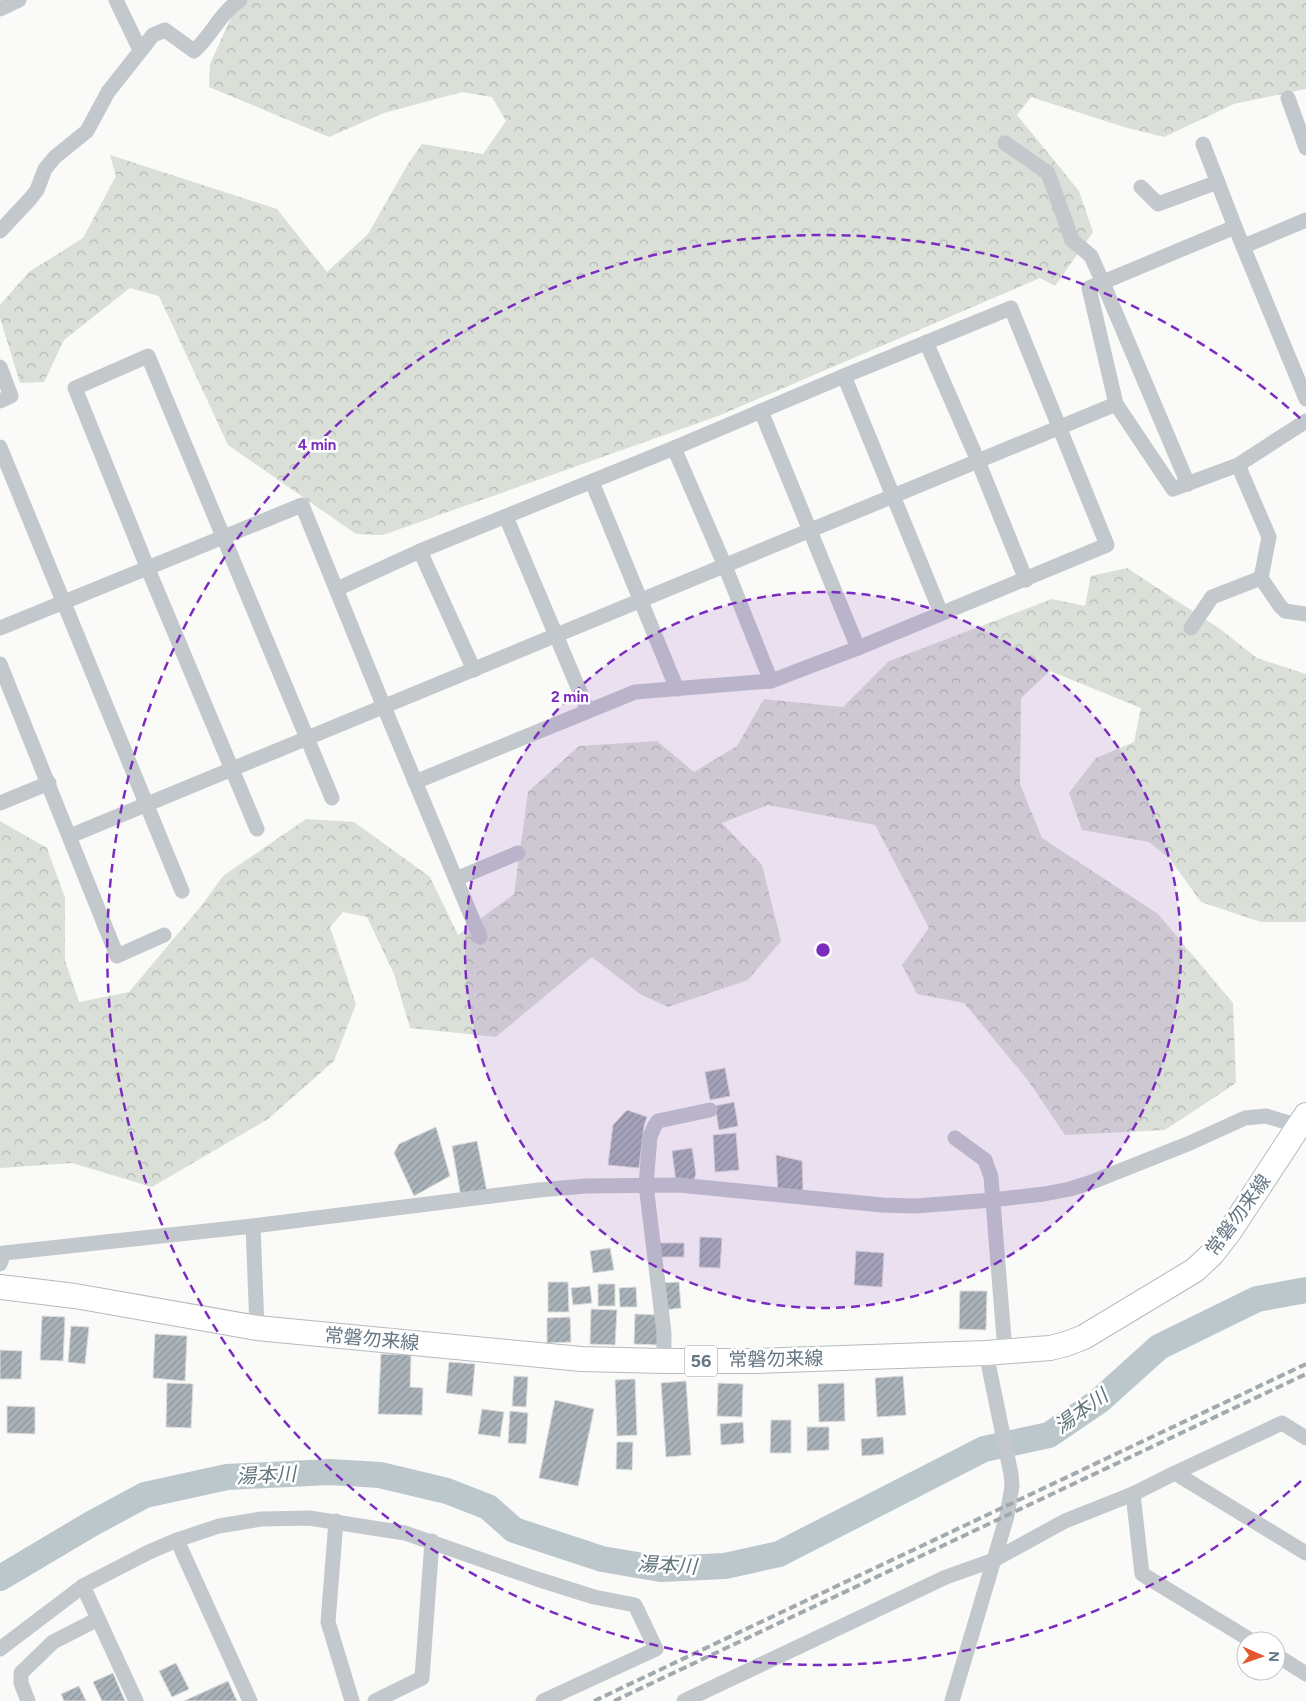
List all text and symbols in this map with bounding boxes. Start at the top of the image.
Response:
text: 4 min [298,436,336,454]
text: 2 min [551,688,589,706]
centre of rings [814,941,832,959]
street label: 常磐勿来線 [1201,1170,1275,1260]
street label: 常磐勿来線 [324,1323,420,1355]
road number: 56 [685,1345,717,1376]
street label: 常磐勿来線 [728,1347,824,1371]
water label: 湯本川 [1050,1382,1114,1438]
water label: 湯本川 [235,1461,299,1489]
water label: 湯本川 [636,1551,700,1579]
north arrow [1236,1631,1286,1681]
text: N [1265,1651,1282,1662]

